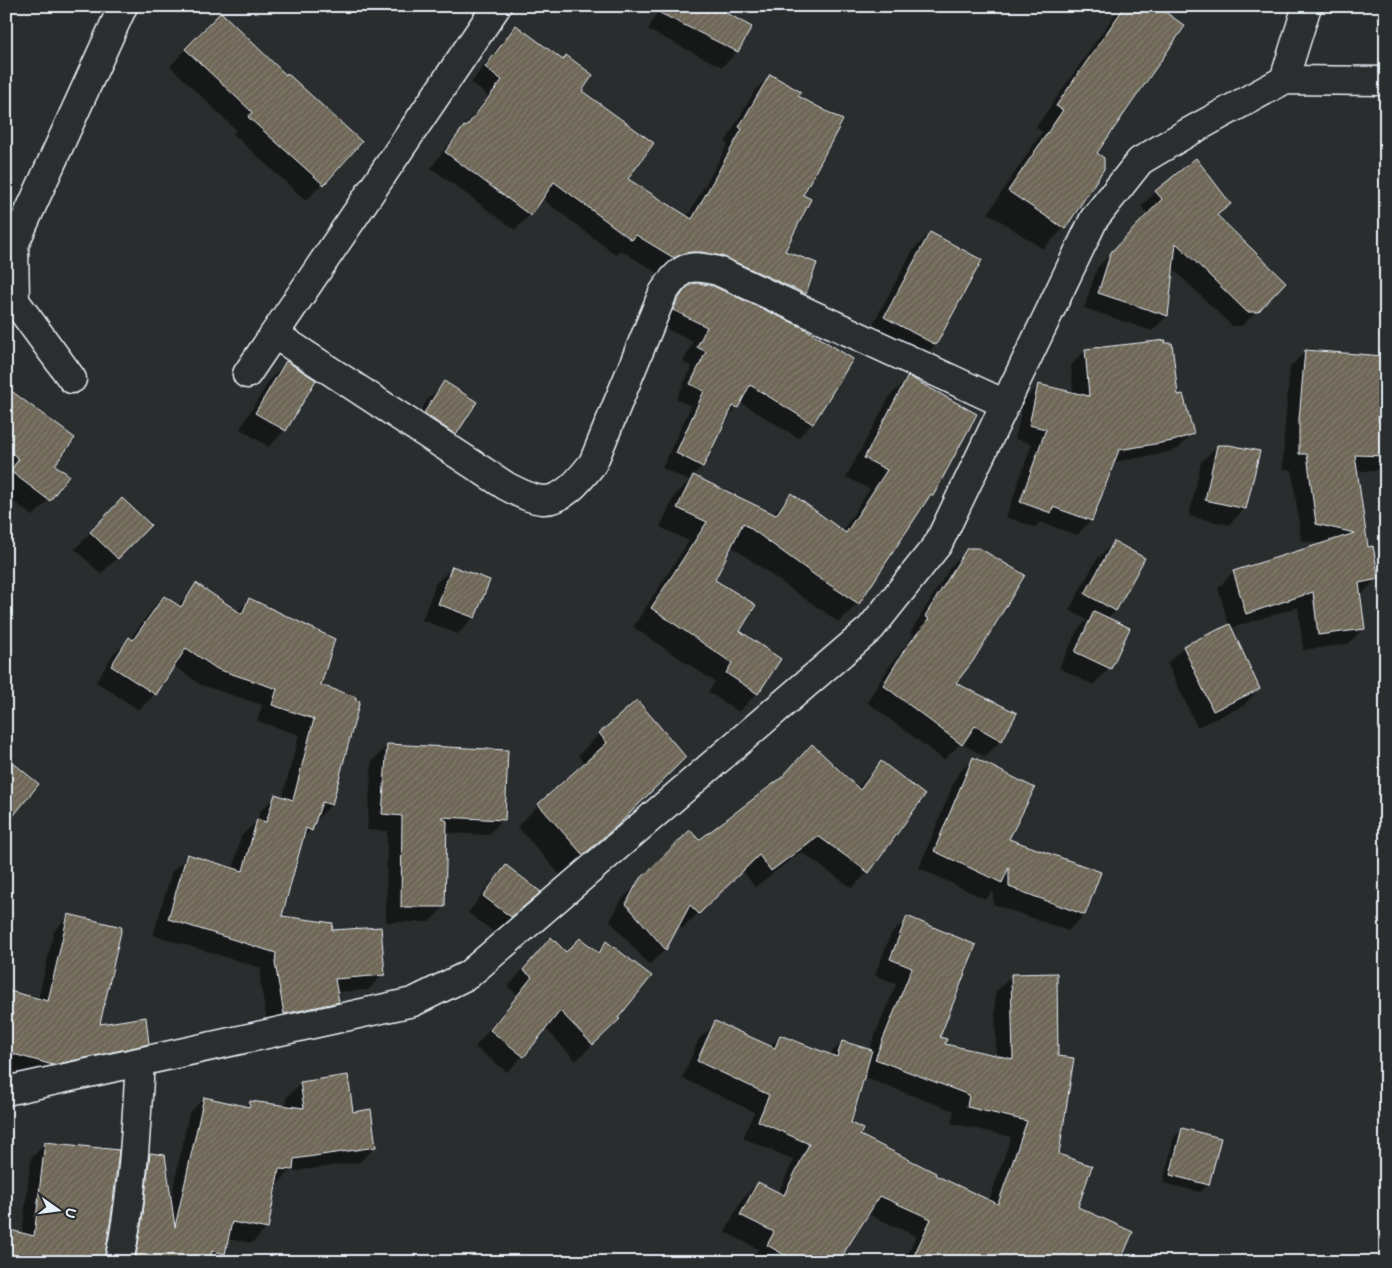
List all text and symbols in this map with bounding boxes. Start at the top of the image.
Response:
north arrow [32,1186,82,1236]
text: U [61,1206,80,1220]

